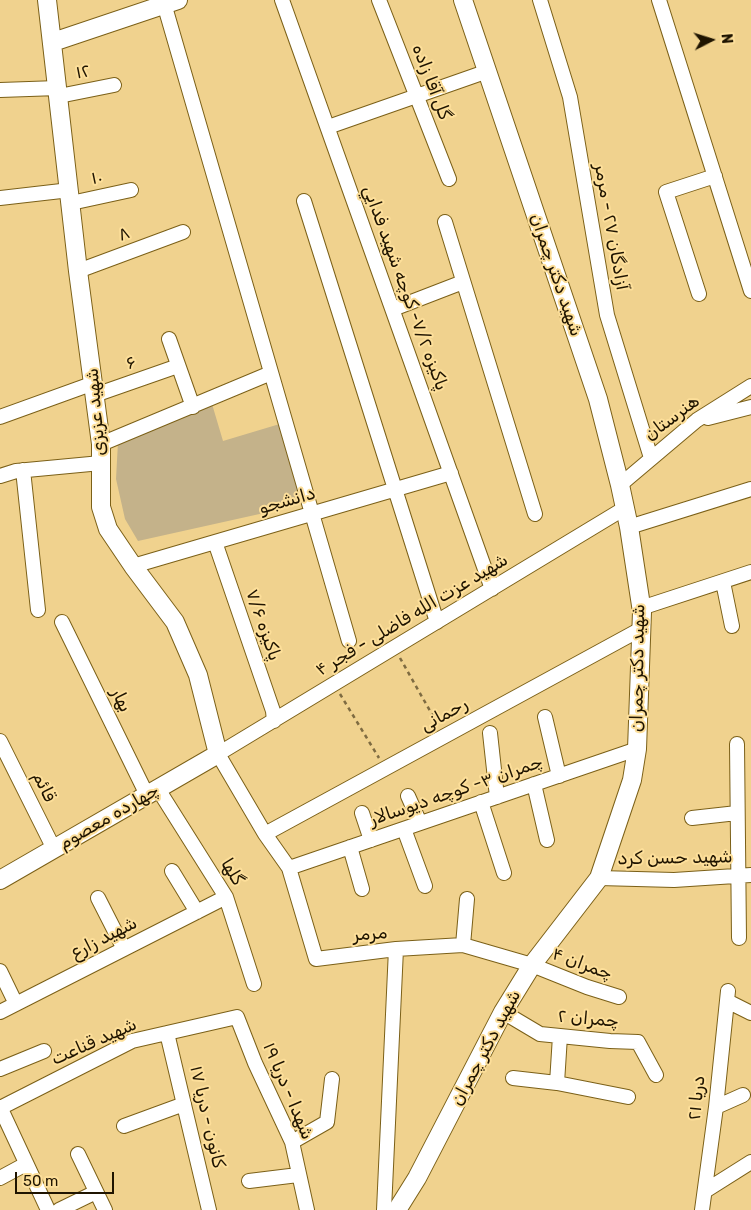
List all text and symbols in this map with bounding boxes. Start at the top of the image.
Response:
north arrow [686,15,736,65]
text: N [718,33,735,44]
street label: گل آقا زاده [407,41,455,123]
street label: ۱۲ [74,60,92,84]
street label: آزادگان ۲۷ - مرمر [589,162,633,292]
street label: ۱۰ [89,166,105,190]
street label: پاکیزه ۷/۲- كوچه شهيد فدايي [358,183,452,393]
street label: شهید دکتر چمران [525,211,587,339]
street label: ۸ [115,222,133,246]
street label: ۶ [123,351,139,375]
street label: شهید عزیزی [81,367,111,457]
street label: هنرستان [640,390,704,446]
street label: دانشجو [256,483,318,519]
street label: شهید عزت الله فاضلی - فجر ۴ [312,549,512,681]
street label: پاکیزه ۷/۶ [241,586,285,664]
street label: شهید دکتر چمران [626,604,650,732]
street label: بهار [106,684,136,716]
street label: رحمانی [416,693,472,737]
street label: چمران ۳- كوچه ديوسالار [367,751,545,831]
street label: قائم [28,768,60,806]
street label: چهارده معصوم [55,780,163,854]
street label: شهید حسن کرد [617,846,733,870]
street label: گلها [216,855,248,889]
street label: شهید زارع [67,912,141,964]
street label: مرمر [352,922,388,946]
street label: چمران ۴ [549,943,615,985]
street label: شهید دکتر چمران [446,986,526,1110]
street label: چمران ۲ [557,1006,619,1032]
street label: شهید قناعت [48,1014,140,1070]
street label: شهدا - دریا ۱۹ [258,1039,318,1143]
street label: کانون - دریا ۱۷ [185,1064,229,1170]
street label: دریا ۲۱ [684,1075,710,1121]
scale bar [18,1162,116,1194]
text: 50 m [23,1172,58,1190]

